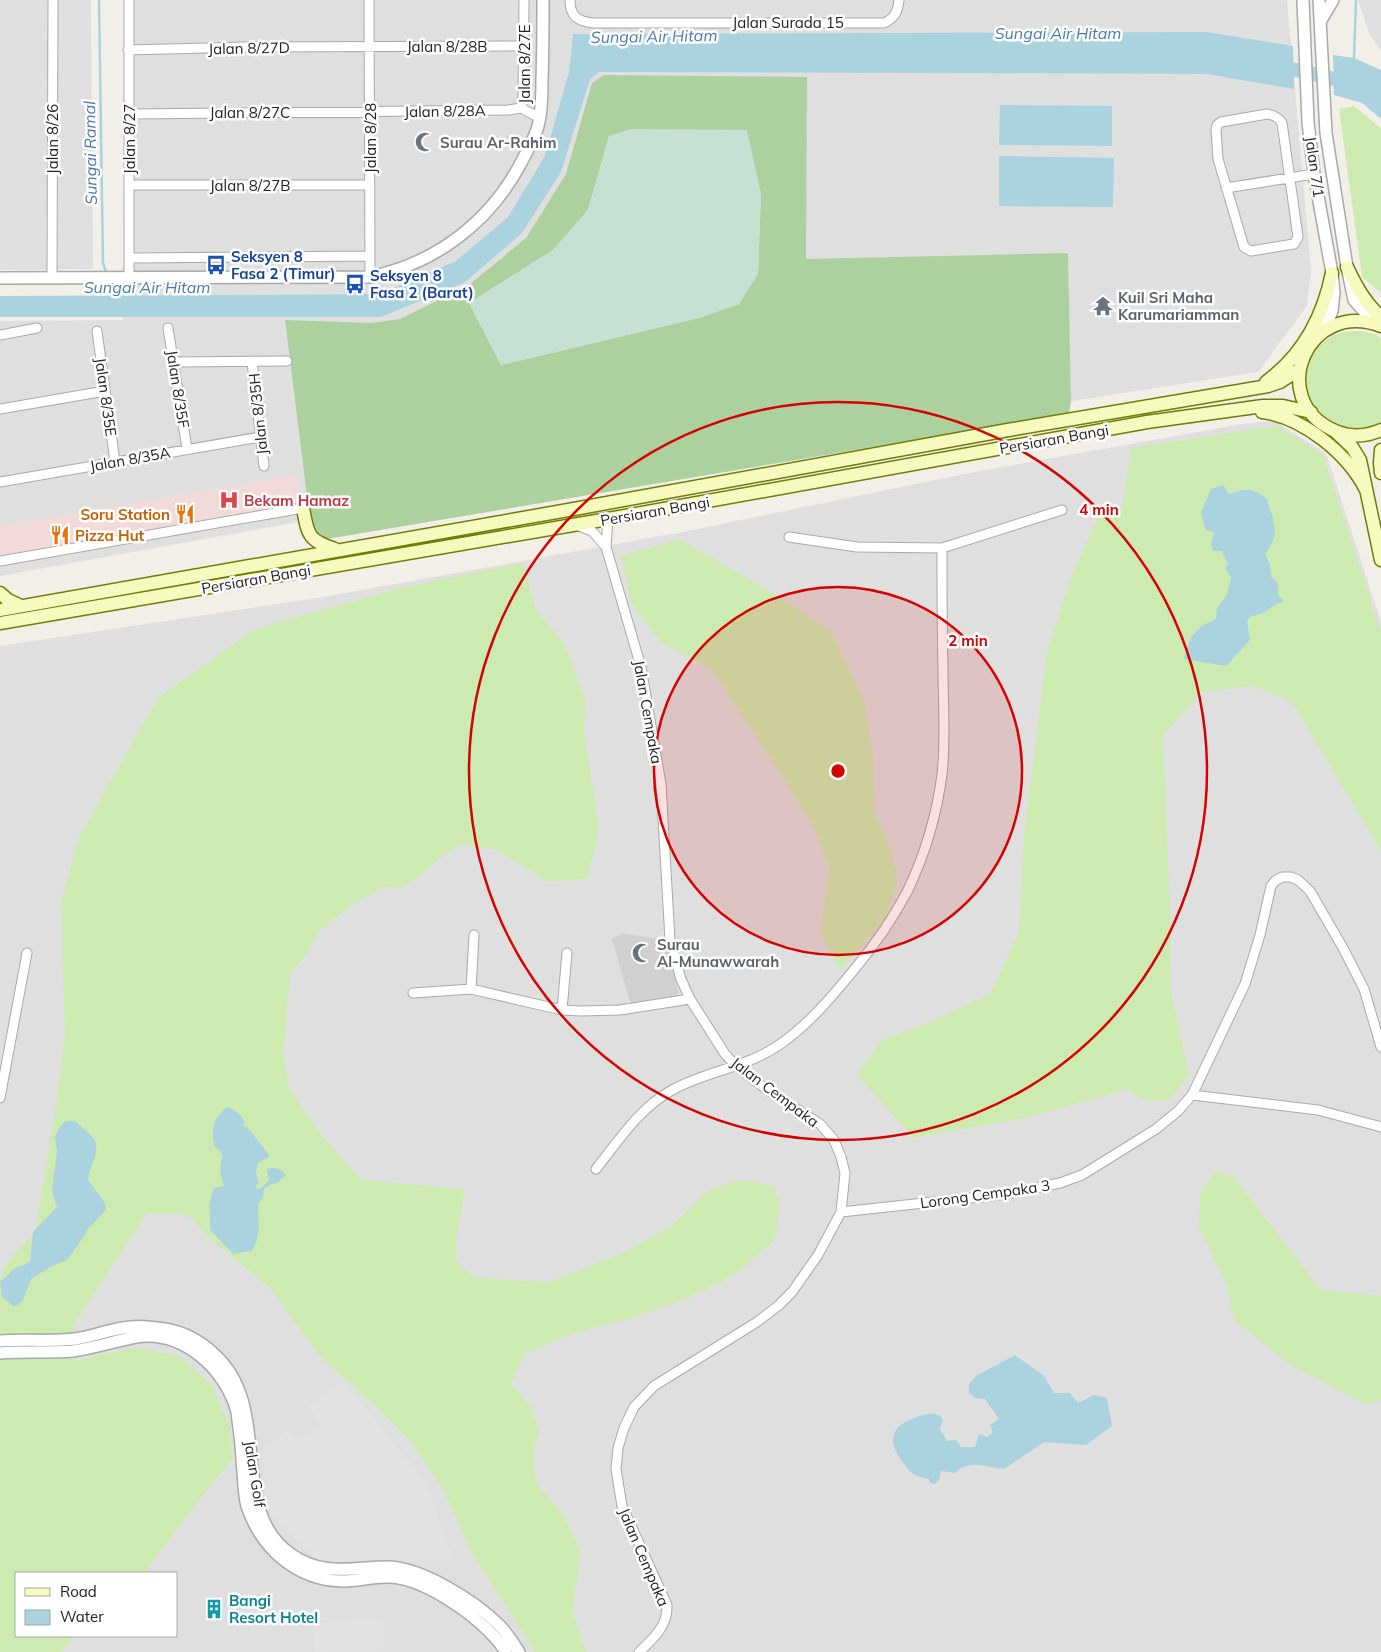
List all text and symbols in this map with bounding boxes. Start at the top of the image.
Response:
street label: Jalan Surada 15 [732,13,844,32]
water label: Sungai Air Hitam [995,23,1121,43]
street label: Jalan 8/27E [515,24,534,104]
water label: Sungai Air Hitam [590,25,718,47]
street label: Jalan 8/28B [407,37,487,56]
street label: Jalan 8/27D [208,38,290,58]
water label: Sungai Ramal [79,101,101,205]
street label: Jalan 8/28A [404,101,486,121]
street label: Jalan 8/27C [210,103,290,122]
street label: Jalan 8/28 [361,103,380,173]
street label: Jalan 8/26 [43,104,62,174]
street label: Jalan 8/27 [120,104,139,174]
mosque icon: Surau Ar-Rahim [414,131,436,153]
place label: Surau Ar-Rahim [440,133,556,152]
street label: Jalan 7/1 [1301,135,1329,199]
street label: Jalan 8/27B [210,176,290,195]
place label: Seksyen 8 Fasa 2 (Timur) [231,247,336,283]
bus stop icon: Seksyen 8 Fasa 2 (Timur) [205,254,227,276]
place label: Seksyen 8 Fasa 2 (Barat) [370,266,474,302]
bus stop icon: Seksyen 8 Fasa 2 (Barat) [344,273,366,295]
water label: Sungai Air Hitam [84,277,210,297]
place label: Kuil Sri Maha Karumariamman [1118,288,1239,324]
temple icon: Kuil Sri Maha Karumariamman [1092,295,1114,317]
street label: Jalan 8/35F [162,349,194,429]
street label: Jalan 8/35E [91,356,121,438]
street label: Jalan 8/35H [244,372,272,456]
street label: Persiaran Bangi [998,420,1110,458]
street label: Jalan 8/35A [88,443,172,475]
hospital icon: Bekam Hamaz [218,489,240,511]
place label: Bekam Hamaz [244,491,349,510]
street label: Persiaran Bangi [599,492,711,530]
text: 4 min [1079,500,1119,519]
restaurant icon: Soru Station [174,503,196,525]
place label: Soru Station [80,505,170,524]
restaurant icon: Pizza Hut [49,524,71,546]
place label: Pizza Hut [75,526,145,545]
street label: Persiaran Bangi [200,560,312,598]
text: 2 min [948,631,988,650]
street label: Jalan Cempaka [630,659,666,765]
centre of rings [829,762,847,780]
place label: Surau Al-Munawwarah [657,935,779,971]
mosque icon: Surau Al-Munawwarah [631,942,653,964]
street label: Jalan Cempaka [727,1053,823,1131]
street label: Lorong Cempaka 3 [919,1175,1051,1213]
street label: Jalan Golf [240,1439,270,1510]
street label: Jalan Cempaka [615,1505,673,1609]
legend [15,1572,178,1637]
text: Road [60,1582,97,1601]
place label: Bangi Resort Hotel [229,1591,318,1627]
building icon: Bangi Resort Hotel [203,1598,225,1620]
text: Water [60,1607,104,1626]

